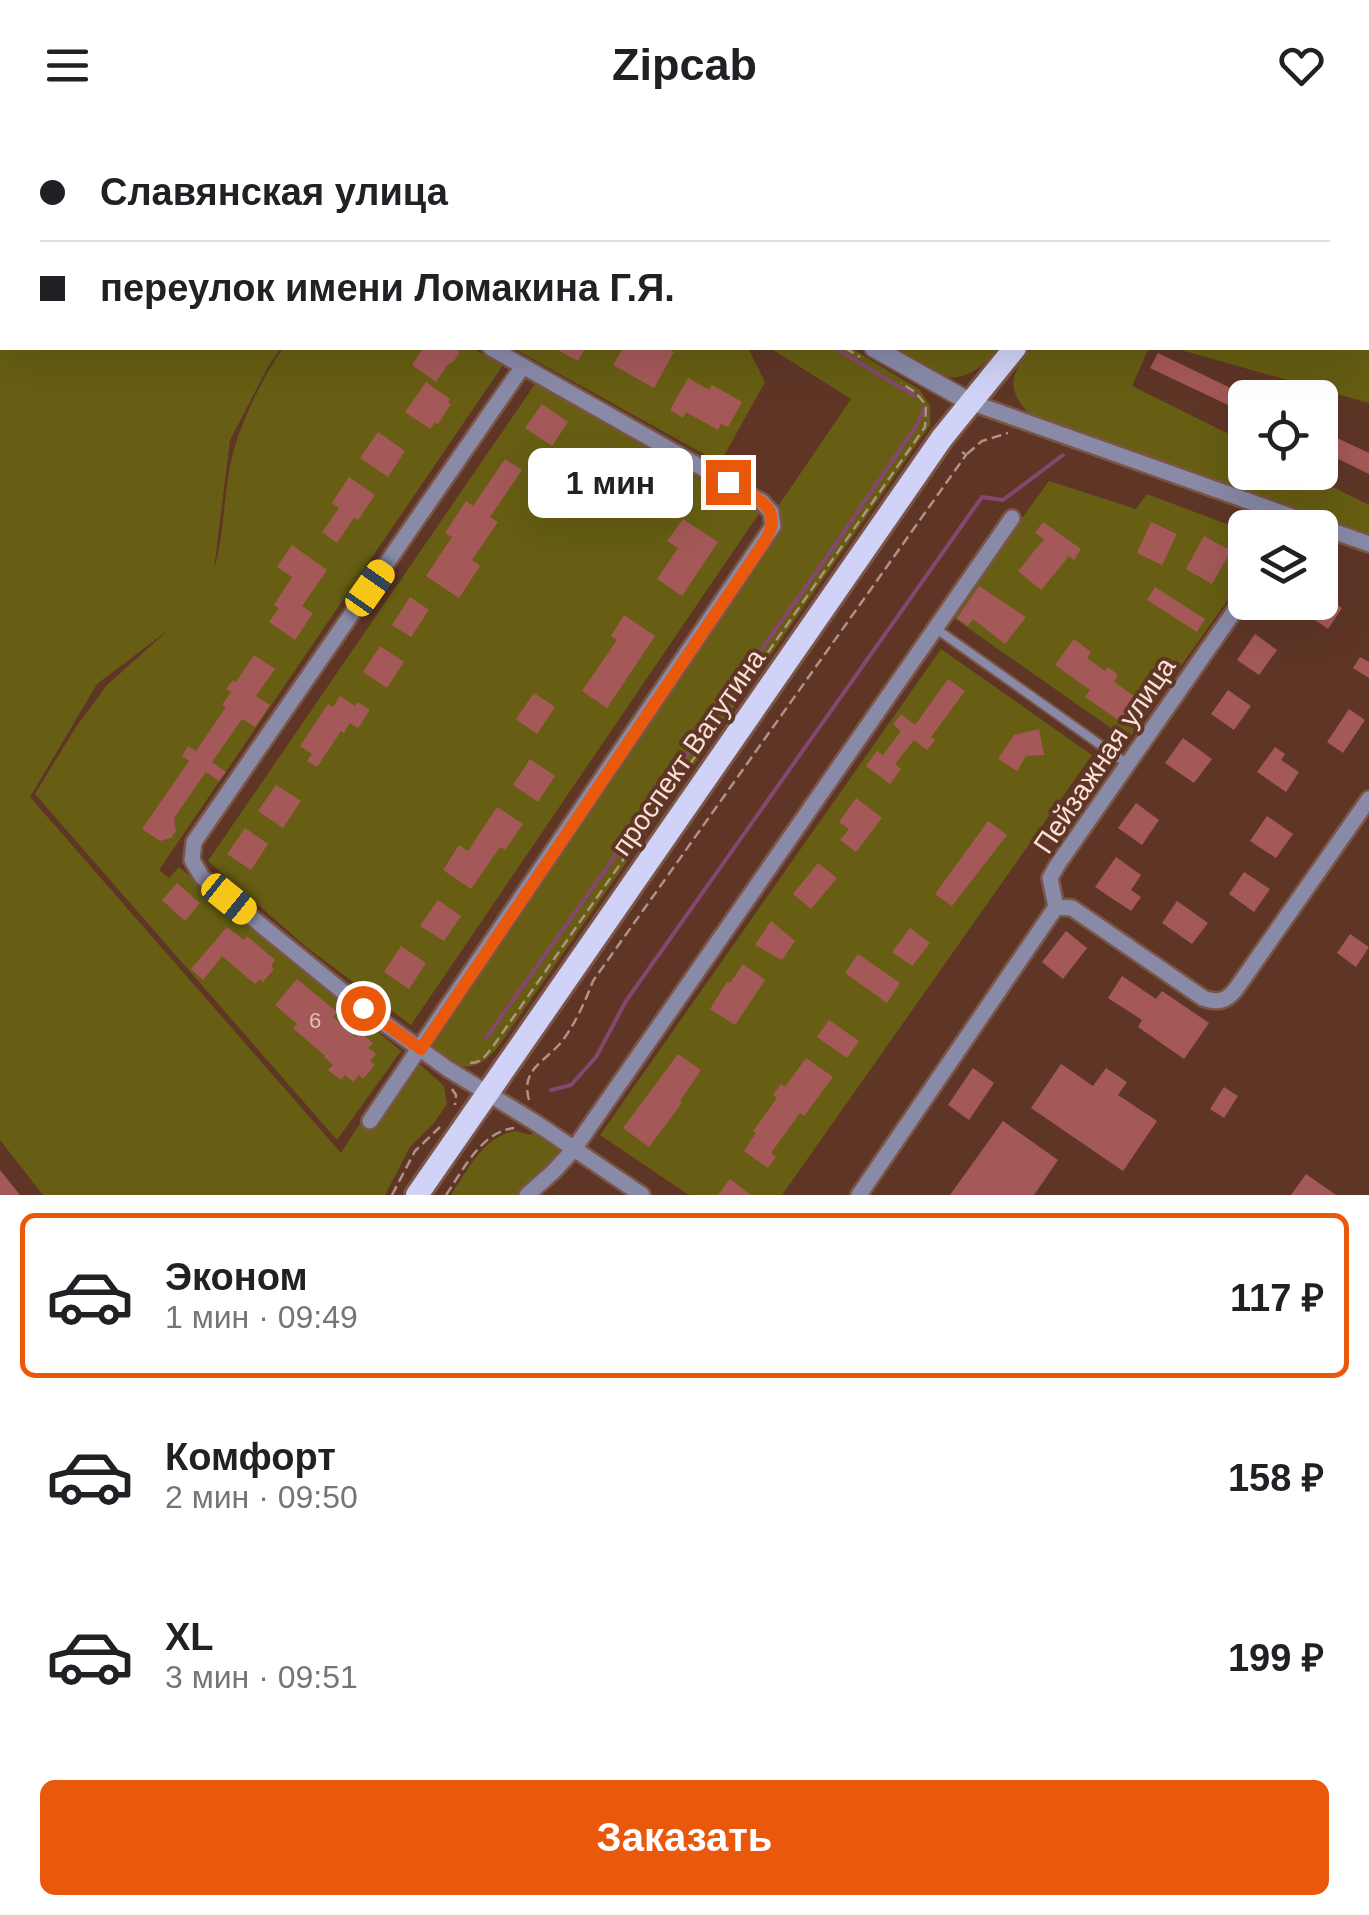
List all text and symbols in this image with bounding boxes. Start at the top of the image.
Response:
icon: menu [40,38,95,93]
icon: heart [1274,38,1329,93]
text: Zipcab [612,39,757,90]
text: Славянская улица [100,171,448,213]
text: переулок имени Ломакина Г.Я. [100,267,675,309]
map controls [1228,380,1338,620]
button: locate [1228,380,1338,490]
callout: 1 мин [528,447,693,517]
route end [706,460,751,505]
text: 1 мин [566,465,655,501]
button: layers [1228,510,1338,620]
car [341,555,399,621]
street label: проспект Ватутина [606,643,771,861]
street label: Пейзажная улица [1027,651,1182,859]
car [196,868,262,930]
route start [341,986,386,1031]
house number: 6 [309,1008,321,1033]
icon: car [45,1251,135,1341]
text: Эконом [165,1256,308,1298]
text: 117 ₽ [1230,1277,1324,1319]
text: 1 мин · 09:49 [165,1299,358,1335]
icon: car [45,1431,135,1521]
text: Комфорт [165,1436,336,1478]
text: 158 ₽ [1228,1457,1324,1499]
text: 2 мин · 09:50 [165,1479,358,1515]
icon: car [45,1611,135,1701]
text: XL [165,1616,214,1658]
text: 199 ₽ [1228,1637,1324,1679]
text: 3 мин · 09:51 [165,1659,358,1695]
button: Заказать [40,1780,1329,1895]

